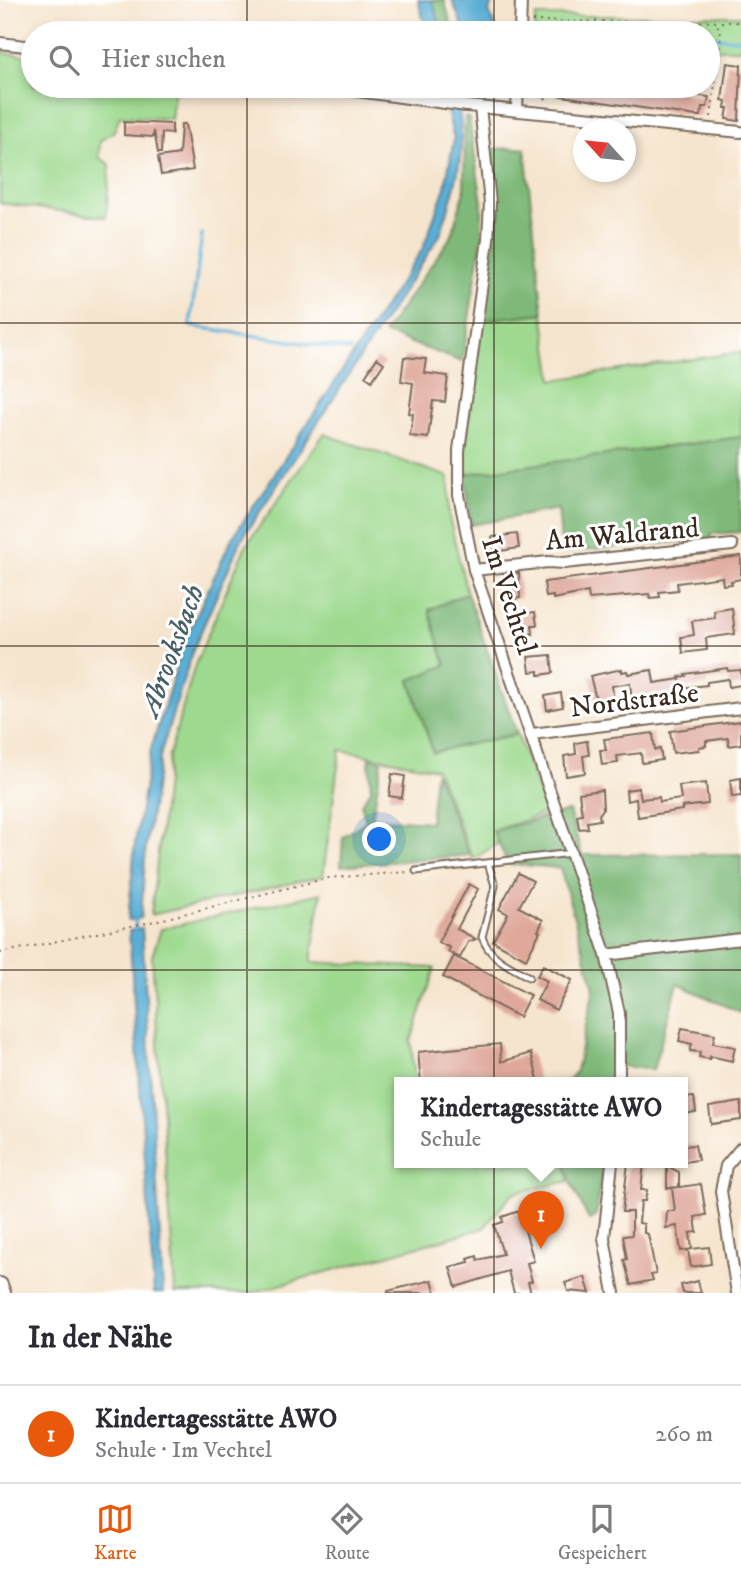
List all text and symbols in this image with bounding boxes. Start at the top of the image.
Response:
search box [21,21,720,98]
icon: search [45,41,83,79]
text: Hier suchen [101,43,226,76]
north arrow [573,119,636,182]
street label: Am Waldrand [544,510,700,559]
street label: Im Vechtel [473,532,544,659]
water label: Abrooksbach [131,580,213,724]
street label: Nordstraße [568,675,701,726]
your location [362,822,396,856]
popup [394,1077,688,1168]
text: Kindertagesstätte AWO [420,1092,662,1125]
text: Schule [420,1125,481,1154]
pin: 1 [518,1191,564,1249]
text: In der Nähe [28,1320,172,1357]
text: Kindertagesstätte AWO [95,1403,337,1436]
text: 1 [47,1420,55,1449]
text: 260 m [655,1420,713,1449]
text: Schule · Im Vechtel [95,1436,272,1465]
tab: Karte [94,1500,137,1565]
tab: Route [325,1500,370,1565]
tab: Gespeichert [558,1500,647,1565]

